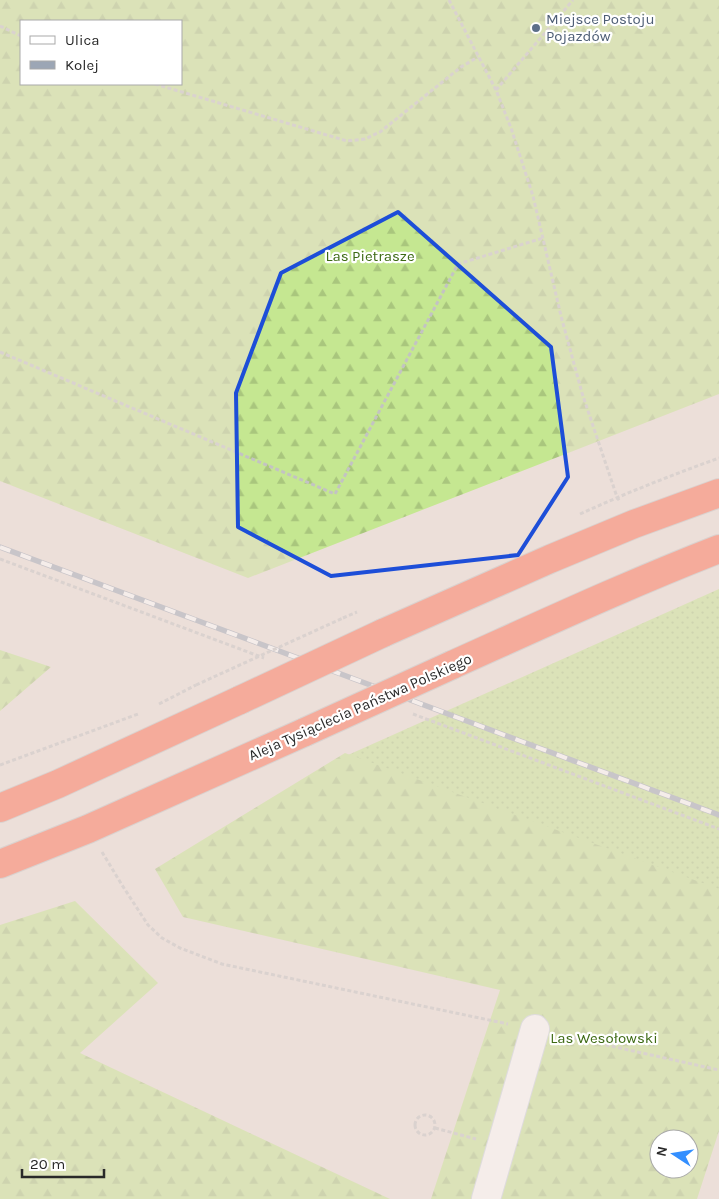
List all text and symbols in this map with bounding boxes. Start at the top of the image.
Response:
place label: Miejsce Postoju Pojazdów [546,10,654,45]
legend [20,20,182,85]
marker: Miejsce Postoju Pojazdów [530,22,542,34]
text: Ulica [65,31,99,49]
text: Kolej [65,56,99,74]
park label: Las Pietrasze [325,247,415,265]
street label: Aleja Tysiąclecia Państwa Polskiego [246,649,474,765]
park label: Las Wesołowski [550,1029,658,1047]
north arrow [649,1129,699,1179]
text: N [652,1145,671,1158]
scale bar [22,1146,105,1178]
text: 20 m [30,1155,65,1173]

